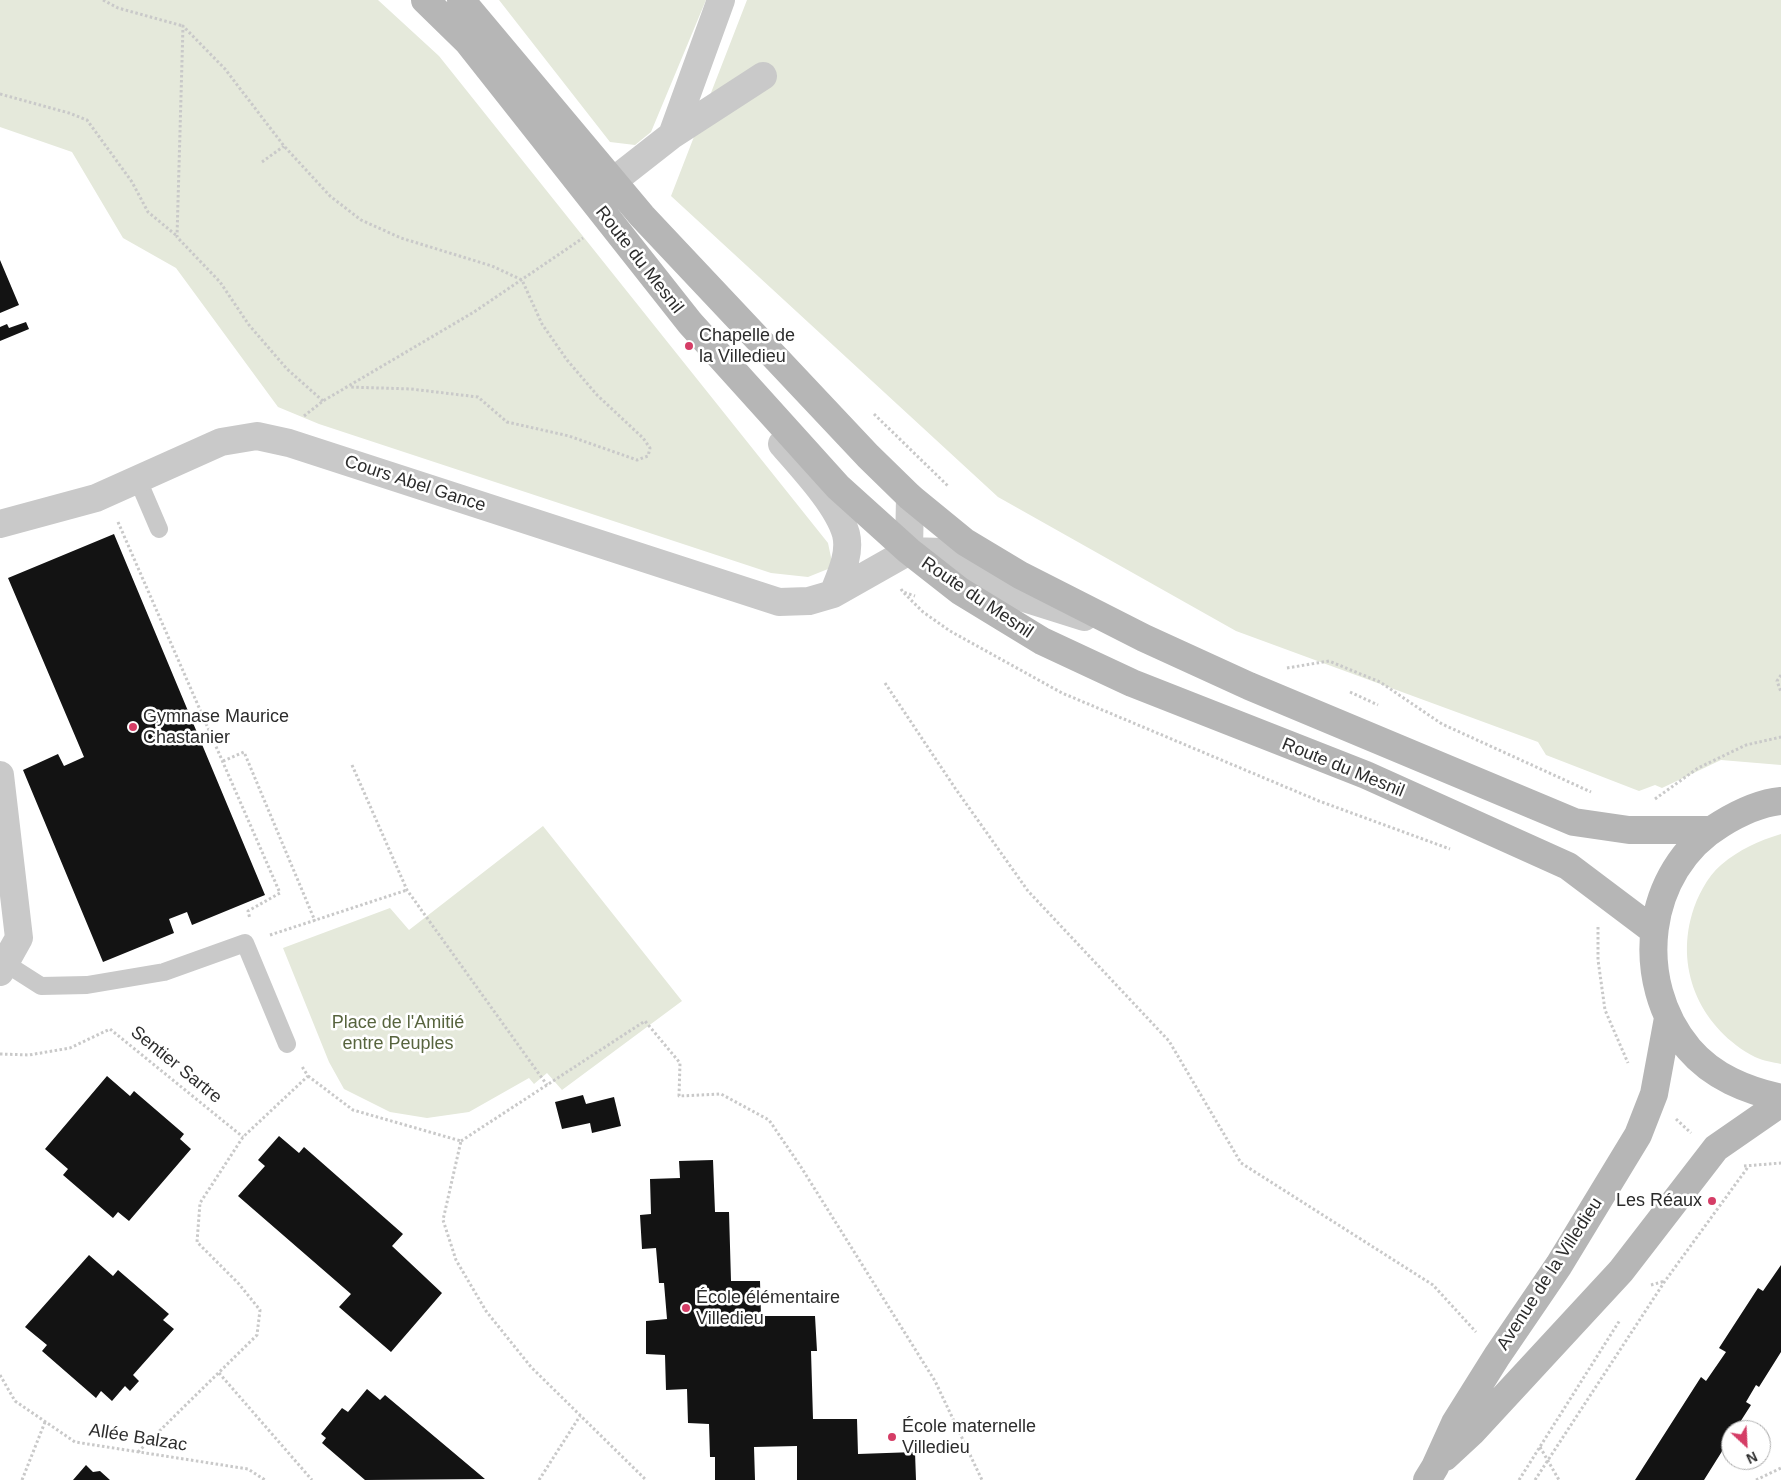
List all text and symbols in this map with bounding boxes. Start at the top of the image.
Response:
street label: Route du Mesnil [590,202,688,318]
place label: Chapelle de la Villedieu [699,325,795,368]
marker: Chapelle de la Villedieu [683,340,695,352]
street label: Cours Abel Gance [342,451,488,517]
street label: Route du Mesnil [917,553,1037,643]
place label: Gymnase Maurice Chastanier [143,706,289,749]
marker: Gymnase Maurice Chastanier [127,721,139,733]
street label: Route du Mesnil [1279,734,1407,802]
park label: Place de l'Amitié entre Peuples [332,1012,464,1054]
street label: Sentier Sartre [126,1022,226,1108]
place label: Les Réaux [1616,1190,1702,1212]
street label: Avenue de la Villedieu [1493,1194,1607,1354]
marker: Les Réaux [1706,1195,1718,1207]
place label: École élémentaire Villedieu [696,1287,840,1330]
marker: École élémentaire Villedieu [680,1302,692,1314]
place label: École maternelle Villedieu [902,1416,1036,1458]
street label: Allée Balzac [87,1420,189,1456]
north arrow [1721,1420,1771,1470]
marker: École maternelle Villedieu [886,1431,898,1443]
text: N [1744,1448,1760,1467]

